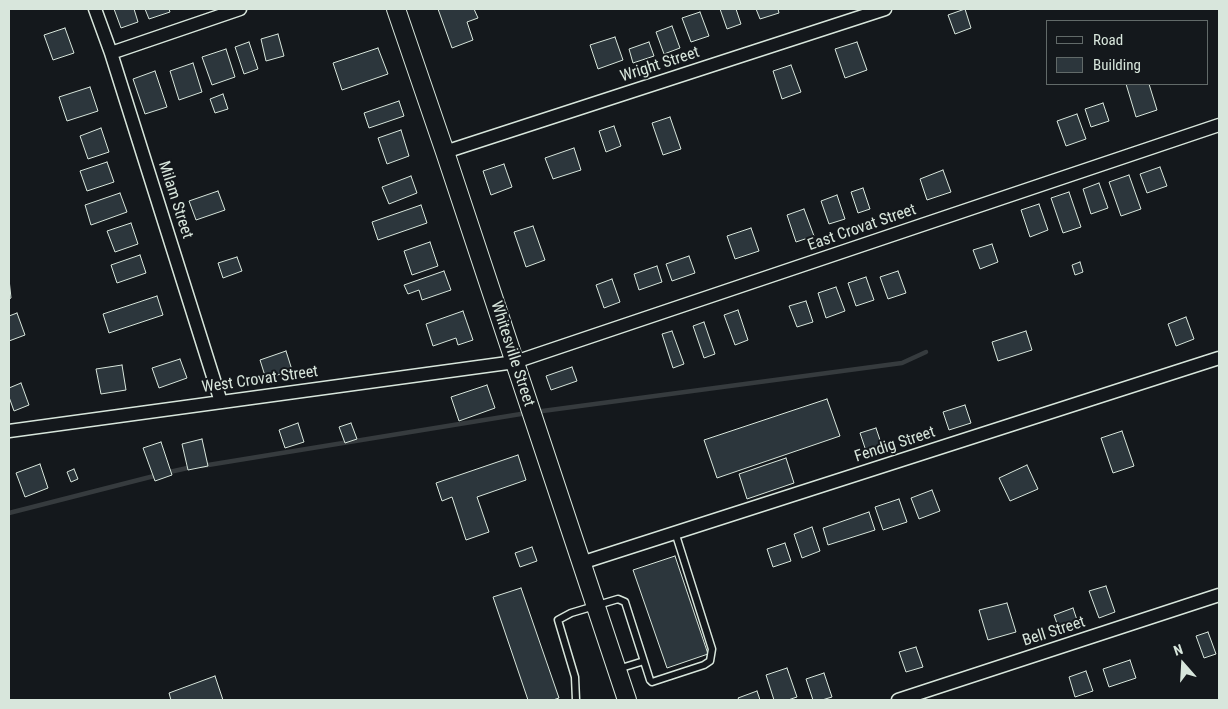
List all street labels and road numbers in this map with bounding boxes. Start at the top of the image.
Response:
street label: Wright Street [618,43,702,87]
street label: Milam Street [153,159,197,241]
street label: East Crovat Street [805,200,919,256]
street label: Whitesville Street [486,299,538,409]
street label: West Crovat Street [201,362,319,398]
street label: Fendig Street [852,423,938,467]
street label: Bell Street [1020,613,1088,651]

